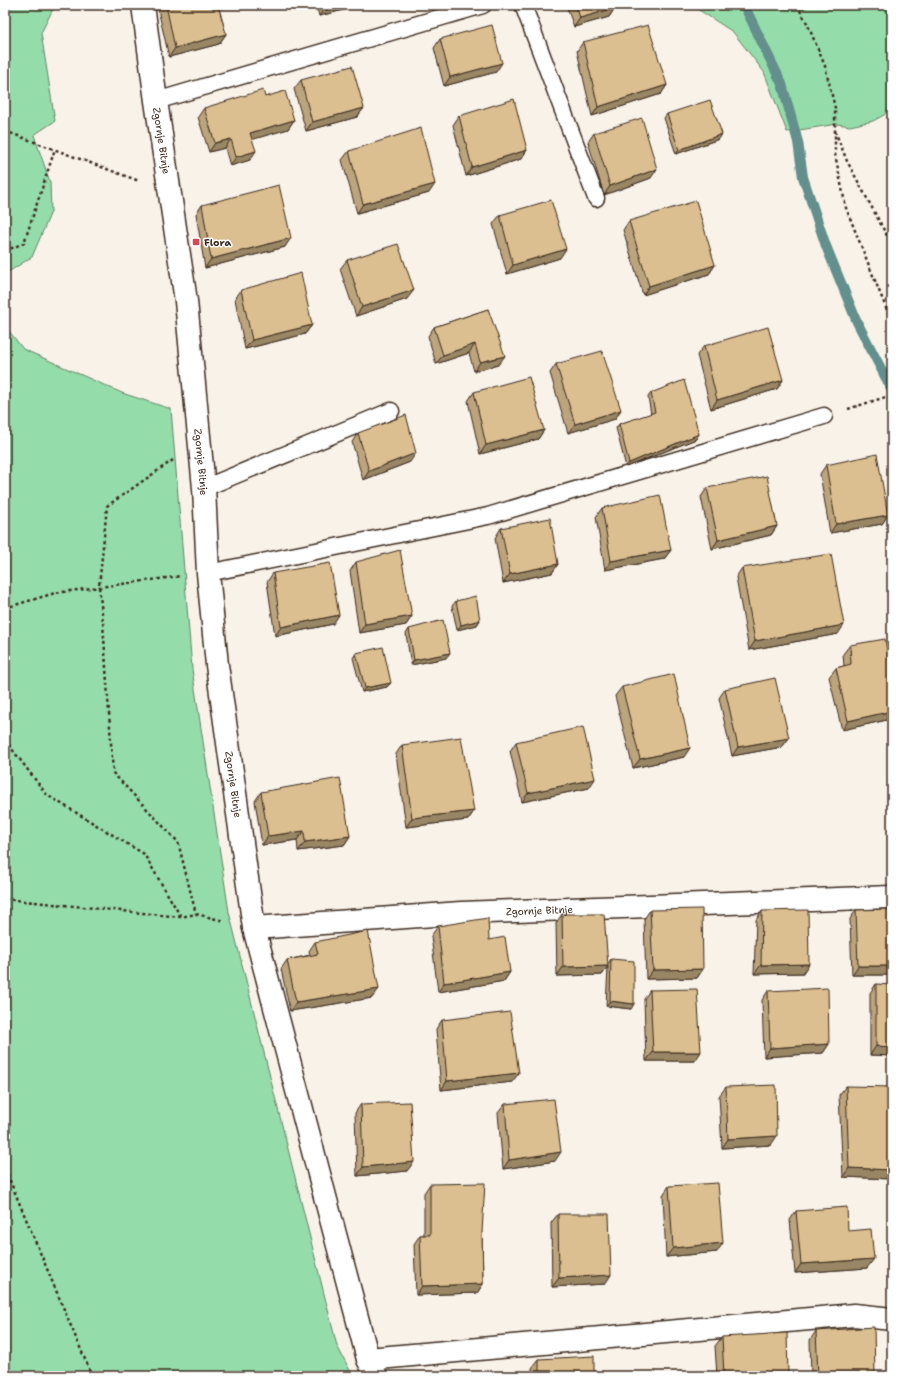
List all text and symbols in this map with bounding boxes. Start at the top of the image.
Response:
street label: Zgornje Bitnje [151,107,173,175]
place label: Flora [204,236,231,249]
marker: Flora [191,237,201,247]
street label: Zgornje Bitnje [192,428,211,496]
street label: Zgornje Bitnje [223,750,245,819]
street label: Zgornje Bitnje [506,902,574,918]

